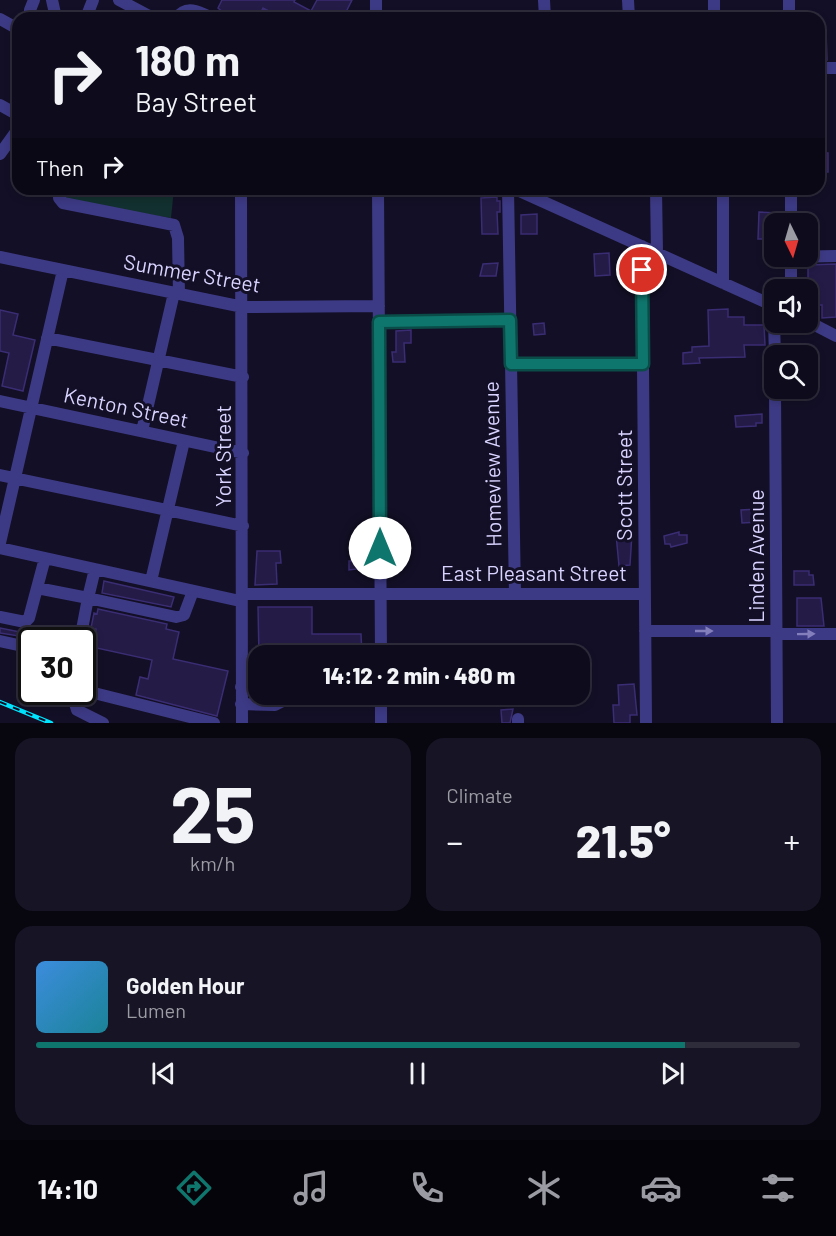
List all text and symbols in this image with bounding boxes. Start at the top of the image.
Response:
text: 180 m [135,34,240,84]
icon: right [36,36,114,114]
text: Bay Street [135,85,257,117]
icon: right [96,150,129,183]
text: Then [36,154,84,180]
north arrow [764,213,818,267]
map controls [764,213,818,399]
pin [616,244,667,295]
street label: Summer Street [122,248,263,297]
icon: arrive [625,253,658,286]
button: sound [764,279,818,333]
button: search [764,345,818,399]
street label: Kenton Street [62,381,191,432]
street label: Homeview Avenue [478,381,505,547]
street label: York Street [210,405,235,507]
street label: Scott Street [611,429,636,541]
street label: Linden Avenue [743,489,768,623]
position arrow [348,516,412,580]
street label: East Pleasant Street [441,560,627,585]
one-way arrow [694,626,713,636]
speed limit sign: 30 [18,627,96,705]
one-way arrow [797,629,816,639]
text: 14:12 · 2 min · 480 m [323,662,515,688]
text: 25 [170,765,256,859]
text: Climate [447,783,513,807]
text: 21.5° [576,813,671,867]
text: − [447,821,463,861]
text: + [784,821,800,861]
text: km/h [190,851,235,875]
text: Golden Hour [126,972,244,998]
text: Lumen [126,998,186,1022]
icon: previous [147,1057,180,1090]
icon: pause [401,1057,434,1090]
icon: next [656,1057,689,1090]
icon: directions [173,1167,215,1209]
icon: music [290,1167,332,1209]
icon: phone [406,1167,448,1209]
icon: climate [523,1167,565,1209]
icon: car [640,1167,682,1209]
icon: filters [757,1167,799,1209]
text: 14:10 [37,1172,98,1204]

